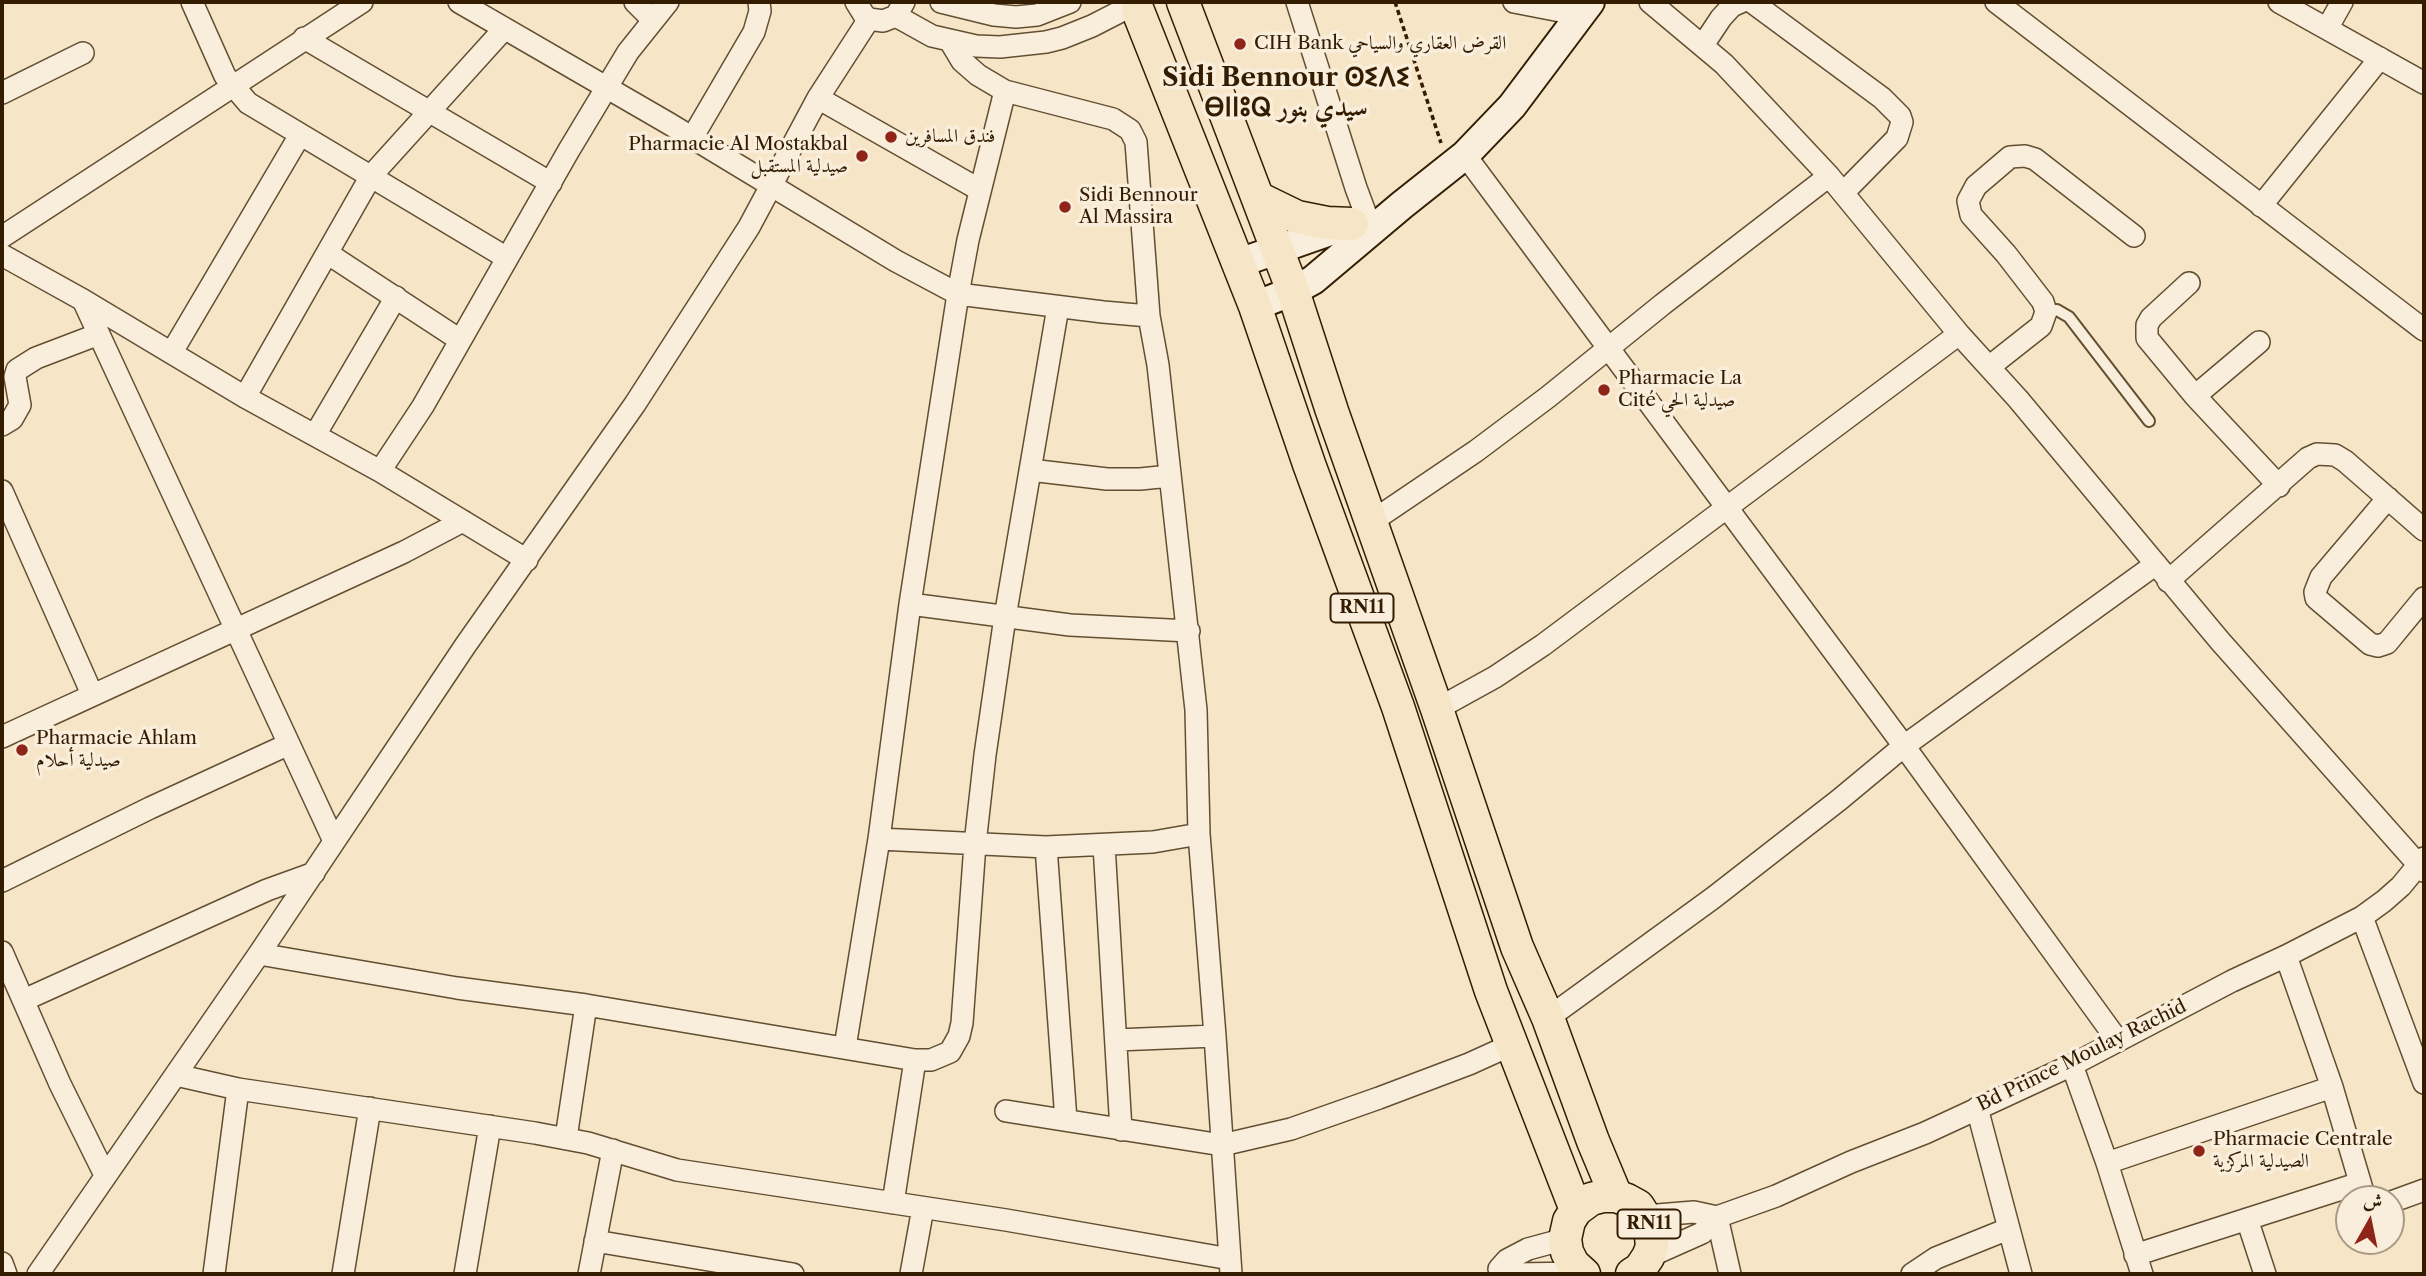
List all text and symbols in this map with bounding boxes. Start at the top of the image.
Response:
place label: CIH Bank القرض العقاري والسياحي [1254,33,1506,55]
marker: CIH Bank القرض العقاري والسياحي [1232,36,1248,52]
district label: Sidi Bennour ⵙⵉⴷⵉ ⴱⵏⵏⵓⵕ سيدي بنور [1162,62,1410,124]
place label: فندق المسافرين [905,126,995,148]
marker: فندق المسافرين [883,129,899,145]
place label: Pharmacie Al Mostakbal صيدلية المستقبل [628,134,848,178]
marker: Pharmacie Al Mostakbal صيدلية المستقبل [854,148,870,164]
place label: Sidi Bennour Al Massira [1079,185,1198,229]
marker: Sidi Bennour Al Massira [1057,199,1073,215]
place label: Pharmacie La Cité صيدلية الحي [1618,368,1742,412]
marker: Pharmacie La Cité صيدلية الحي [1596,382,1612,398]
road number: RN11 [1330,594,1394,622]
place label: Pharmacie Ahlam صيدلية أحلام [36,728,197,772]
marker: Pharmacie Ahlam صيدلية أحلام [14,742,30,758]
street label: Bd Prince Moulay Rachid [1974,995,2190,1117]
place label: Pharmacie Centrale الصيدلية المركزية [2213,1129,2393,1173]
marker: Pharmacie Centrale الصيدلية المركزية [2191,1143,2207,1159]
north arrow [2335,1185,2405,1255]
text: ش [2362,1188,2384,1214]
road number: RN11 [1618,1210,1680,1238]

